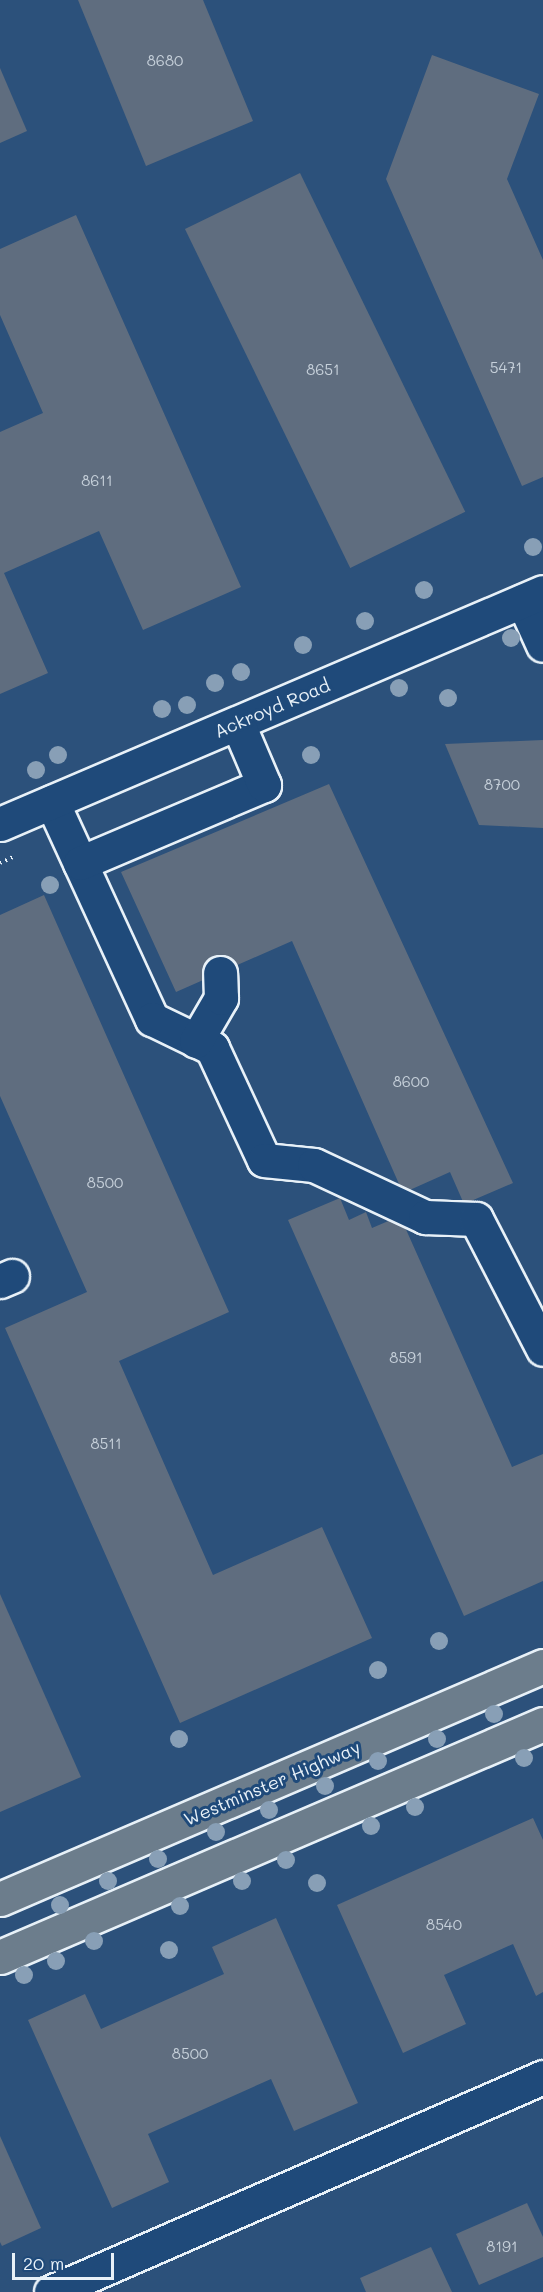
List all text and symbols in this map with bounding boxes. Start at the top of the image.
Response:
house number: 8680 [147,52,183,70]
house number: 5471 [490,359,522,377]
house number: 8651 [306,361,340,379]
house number: 8611 [81,472,113,490]
street label: Ackroyd Road [211,674,333,742]
house number: 8700 [484,776,520,794]
house number: 8600 [393,1073,429,1091]
house number: 8500 [87,1174,123,1192]
house number: 8591 [389,1349,423,1367]
house number: 8511 [90,1435,122,1453]
street label: Westminster Highway [181,1736,363,1830]
house number: 8540 [426,1916,462,1934]
house number: 8500 [172,2045,208,2063]
house number: 8191 [486,2238,518,2256]
scale bar [15,2241,117,2279]
text: 20 m [23,2251,64,2275]

